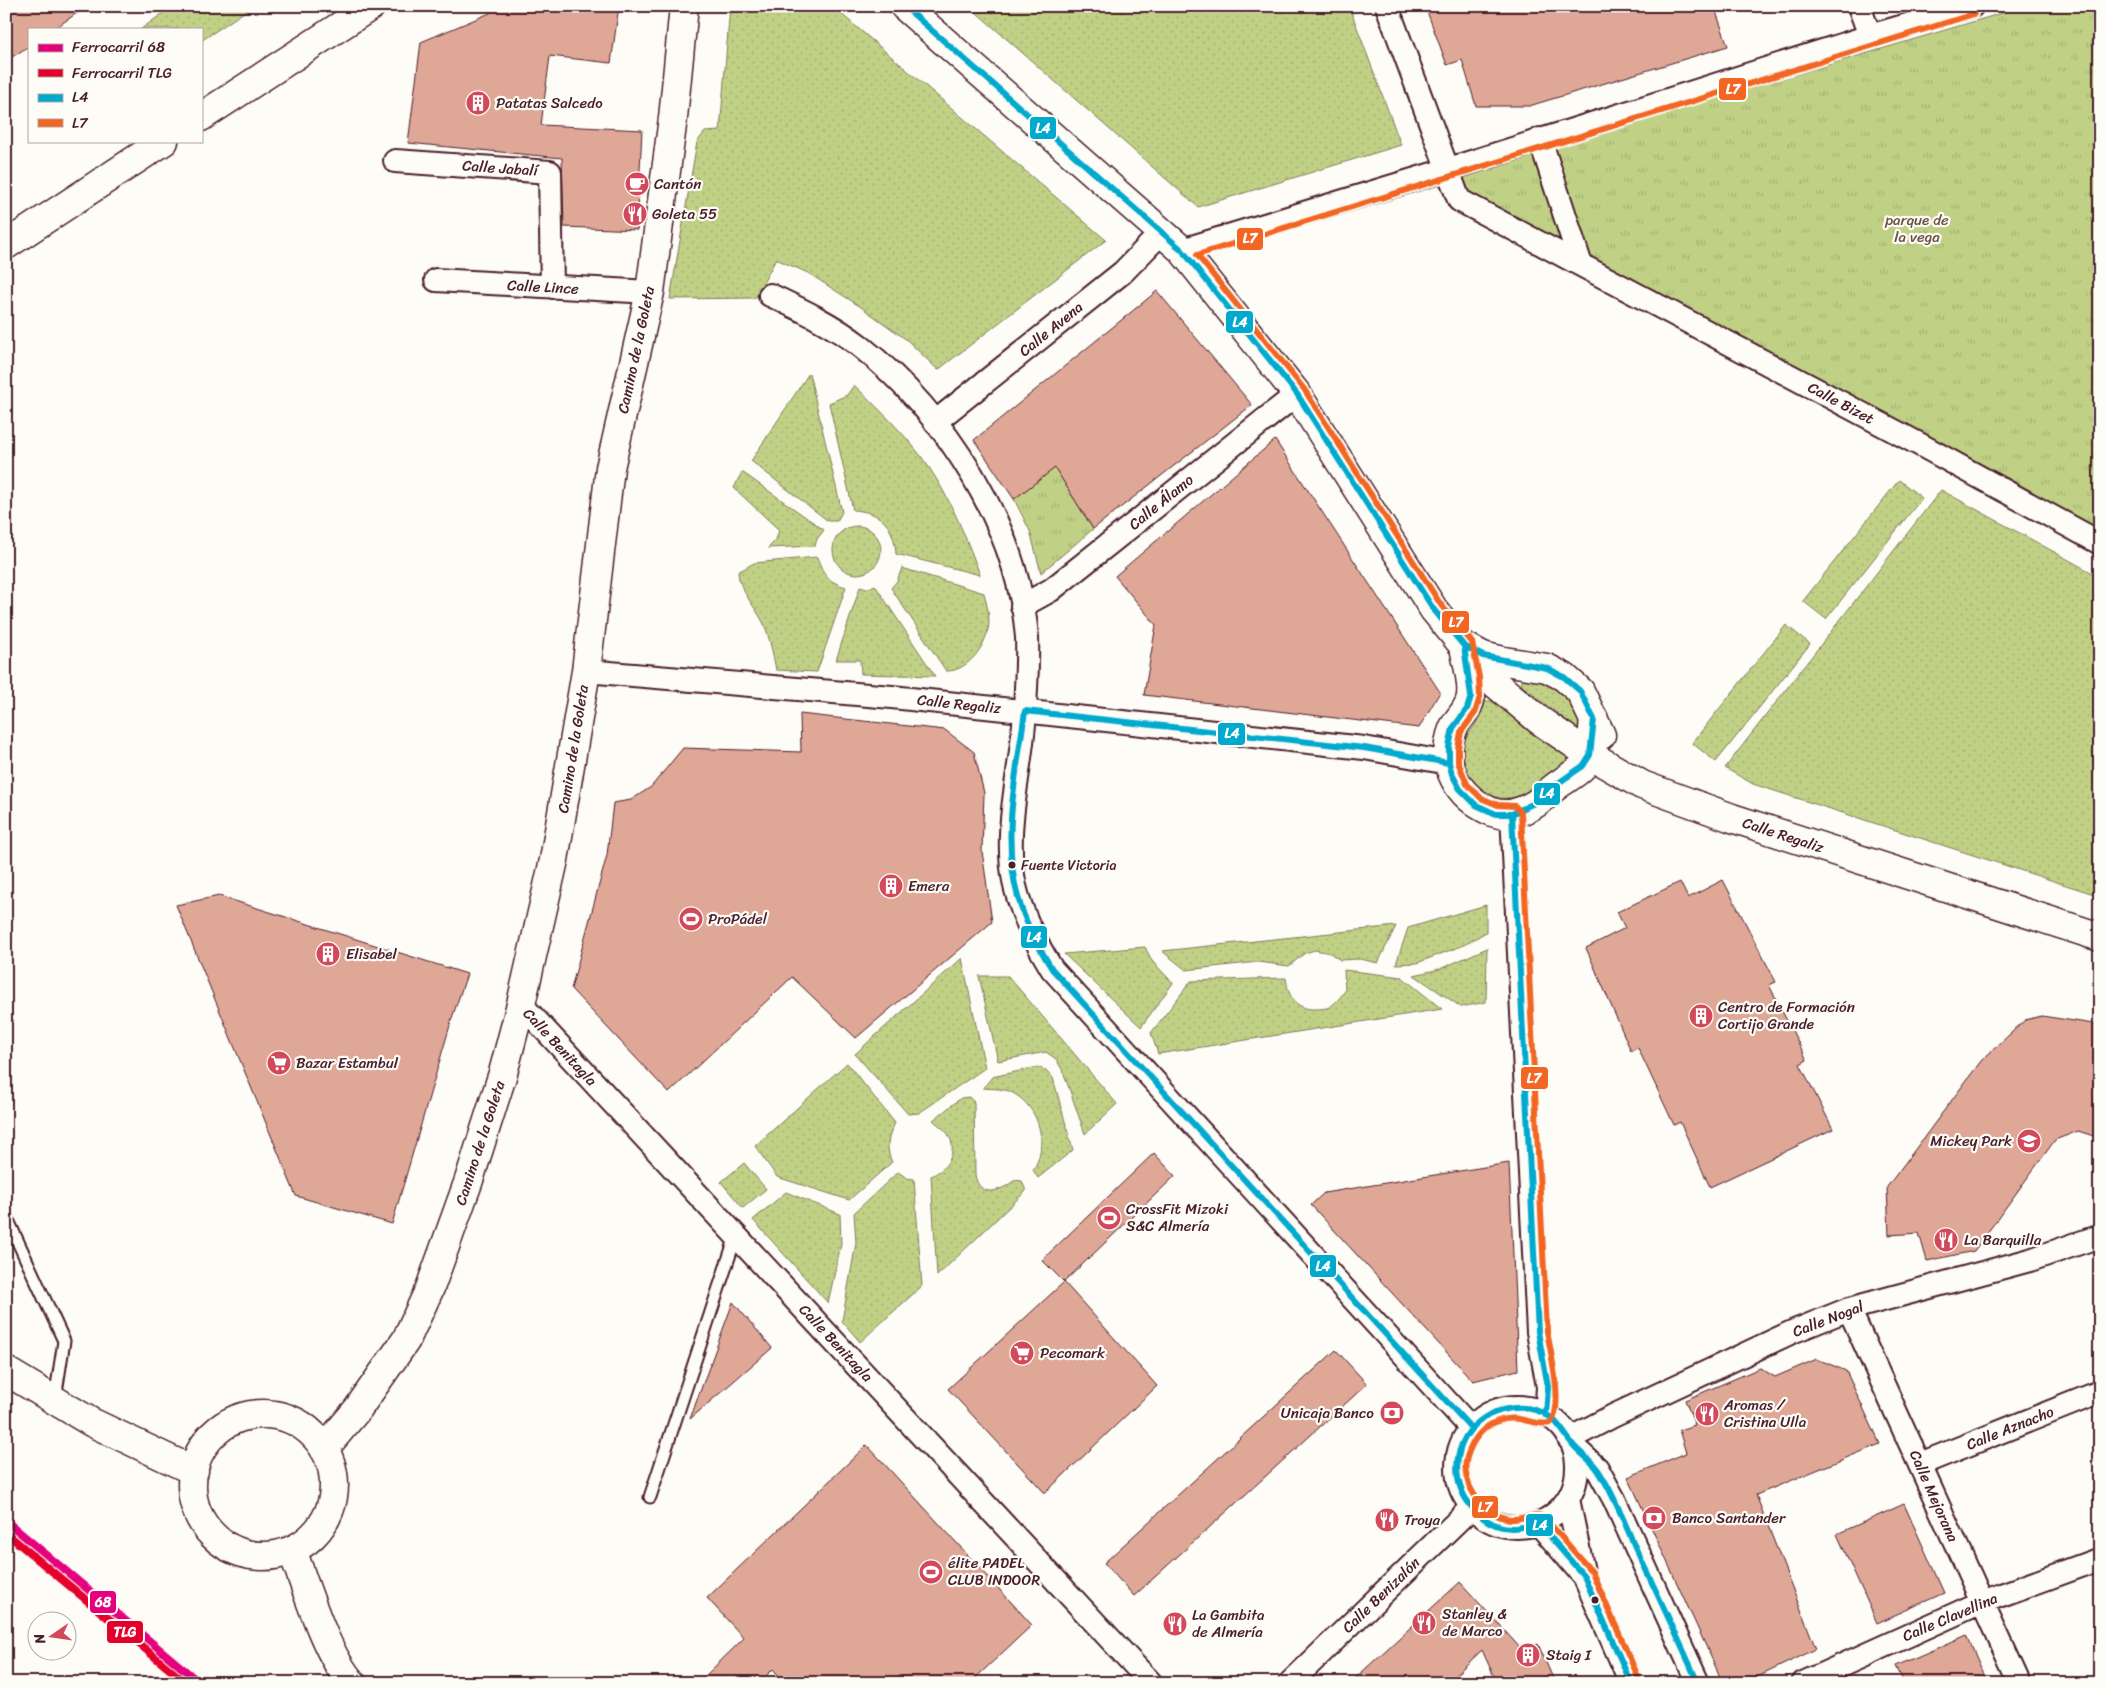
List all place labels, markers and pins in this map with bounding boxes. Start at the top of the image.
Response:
building icon: Patatas Salcedo [465,90,491,116]
place label: Patatas Salcedo [496,90,603,116]
cafe icon: Cantón [624,171,650,197]
place label: Cantón [654,171,701,197]
restaurant icon: Goleta 55 [622,201,648,227]
place label: Goleta 55 [652,201,717,227]
place label: Fuente Victoria [1021,853,1116,878]
marker: Fuente Victoria [1007,860,1017,870]
building icon: Emera [878,873,904,899]
place label: Emera [908,873,950,899]
sports icon: ProPádel [678,906,704,932]
place label: ProPádel [708,906,768,932]
building icon: Elisabel [315,941,341,967]
place label: Elisabel [346,941,397,967]
place label: Centro de Formación Cortijo Grande [1718,994,1855,1037]
building icon: Centro de Formación Cortijo Grande [1688,1003,1714,1029]
supermarket icon: Bazar Estambul [266,1050,292,1076]
place label: Bazar Estambul [296,1050,399,1076]
place label: Mickey Park [1930,1128,2012,1154]
school or university icon: Mickey Park [2016,1128,2042,1154]
place label: CrossFit Mizoki S&C Almería [1126,1196,1229,1239]
sports icon: CrossFit Mizoki S&C Almería [1096,1205,1122,1231]
restaurant icon: La Barquilla [1933,1227,1959,1253]
place label: La Barquilla [1964,1227,2042,1253]
supermarket icon: Pecomark [1009,1340,1035,1366]
place label: Pecomark [1040,1340,1106,1366]
place label: Aromas / Cristina Ulla [1723,1392,1807,1435]
place label: Unicaja Banco [1281,1400,1374,1426]
bank icon: Unicaja Banco [1379,1400,1405,1426]
restaurant icon: Aromas / Cristina Ulla [1694,1401,1720,1427]
bank icon: Banco Santander [1641,1505,1667,1531]
place label: Banco Santander [1672,1505,1786,1531]
restaurant icon: Troya [1374,1507,1400,1533]
place label: Troya [1404,1507,1441,1533]
place label: élite PADEL CLUB INDOOR [948,1550,1040,1593]
sports icon: élite PADEL CLUB INDOOR [918,1559,944,1585]
unlabelled marker [1590,1595,1600,1605]
place label: Stanley & de Marco [1442,1601,1507,1644]
place label: La Gambita de Almería [1192,1602,1265,1645]
restaurant icon: Stanley & de Marco [1411,1610,1437,1636]
restaurant icon: La Gambita de Almería [1162,1611,1188,1637]
building icon: Staig I [1515,1642,1541,1668]
place label: Staig I [1546,1642,1592,1668]

